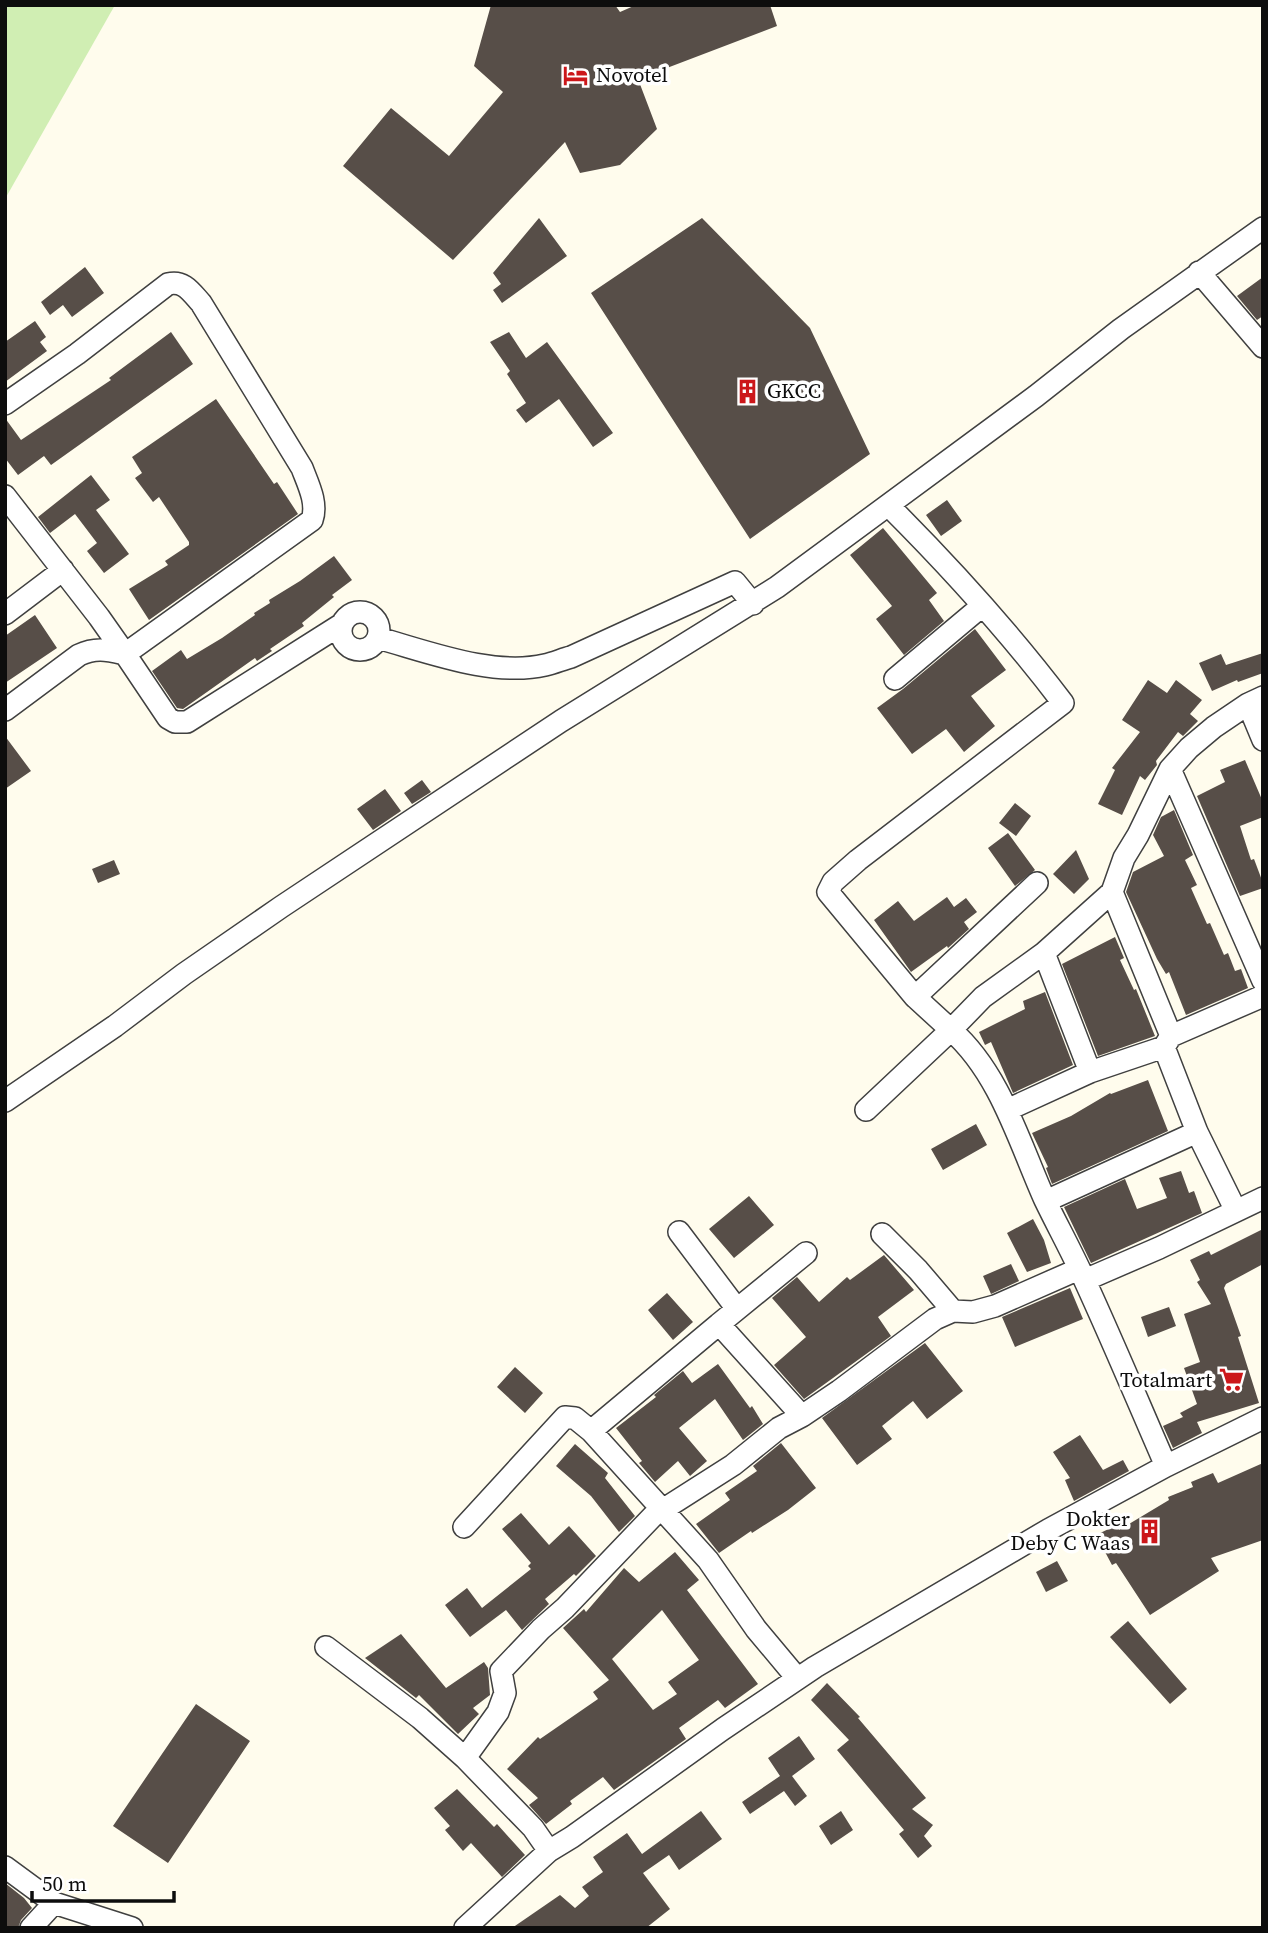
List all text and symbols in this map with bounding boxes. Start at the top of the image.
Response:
place label: Novotel [596,60,668,89]
hotel icon: Novotel [562,61,590,89]
place label: GKCC [767,376,821,405]
building icon: GKCC [733,377,761,405]
place label: Totalmart [1120,1365,1212,1394]
supermarket icon: Totalmart [1218,1366,1246,1394]
place label: Dokter Deby C Waas [1010,1504,1130,1557]
building icon: Dokter Deby C Waas [1136,1517,1164,1545]
scale bar [32,1860,173,1904]
text: 50 m [42,1869,87,1898]

